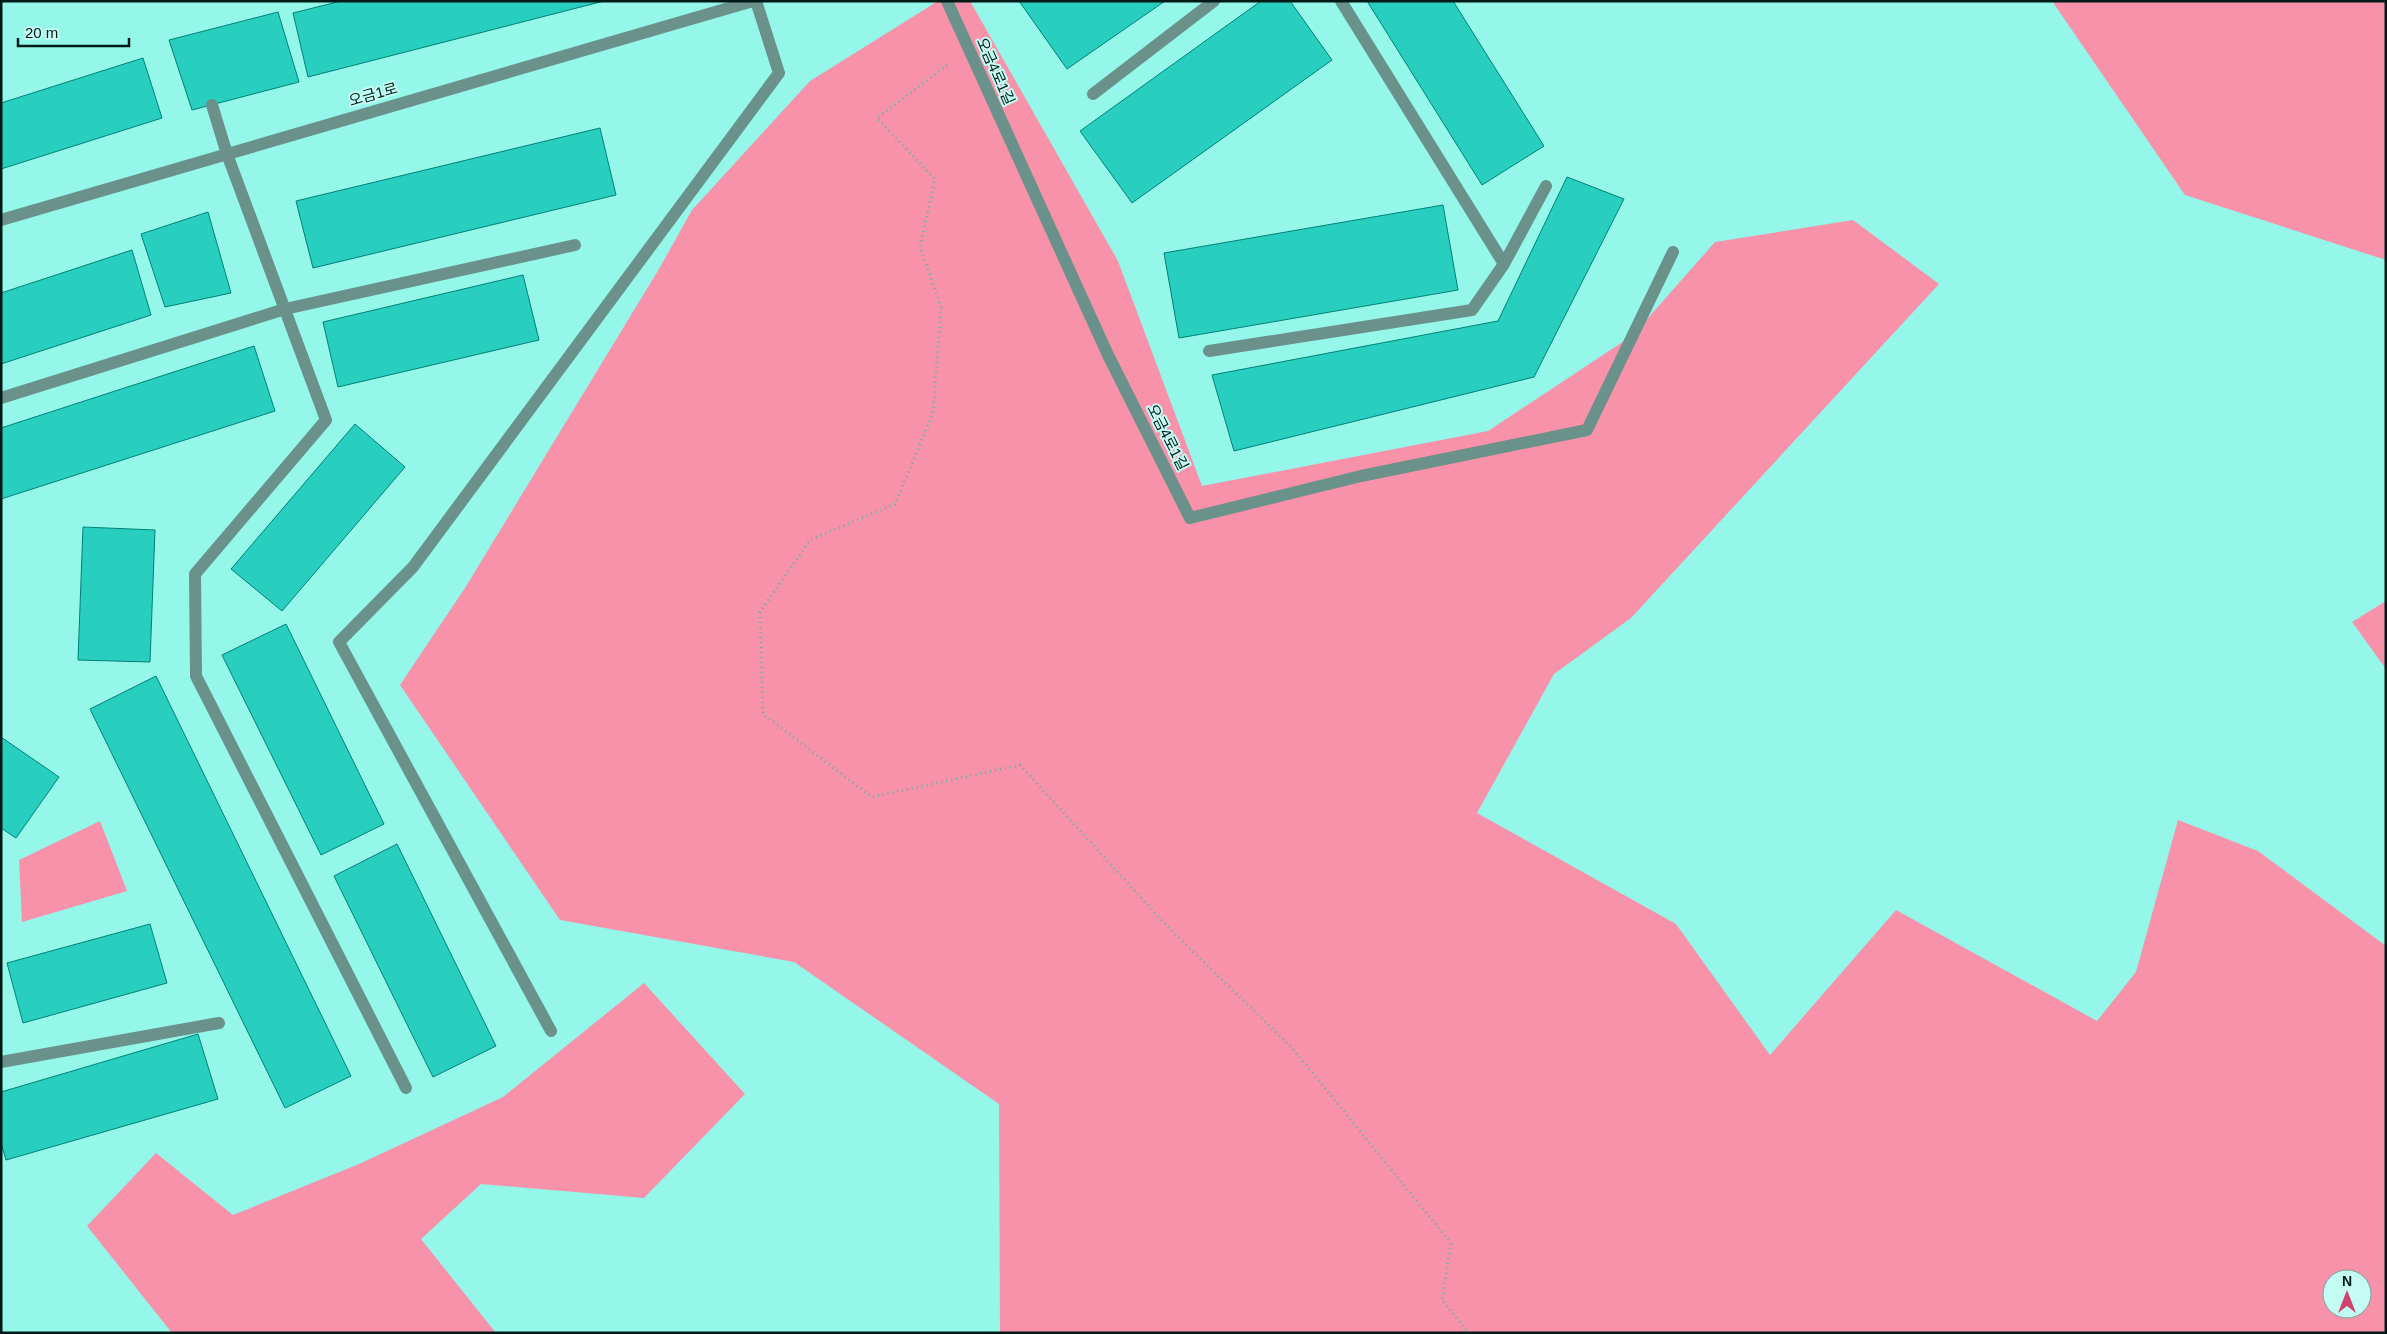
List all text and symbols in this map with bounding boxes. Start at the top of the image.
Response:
scale bar [18,15,129,47]
text: 20 m [25,24,58,41]
street label: 오금4로1길 [974,35,1018,107]
street label: 오금1로 [347,79,399,109]
street label: 오금4로1길 [1144,401,1192,473]
north arrow [2322,1269,2372,1319]
text: N [2342,1273,2352,1289]

